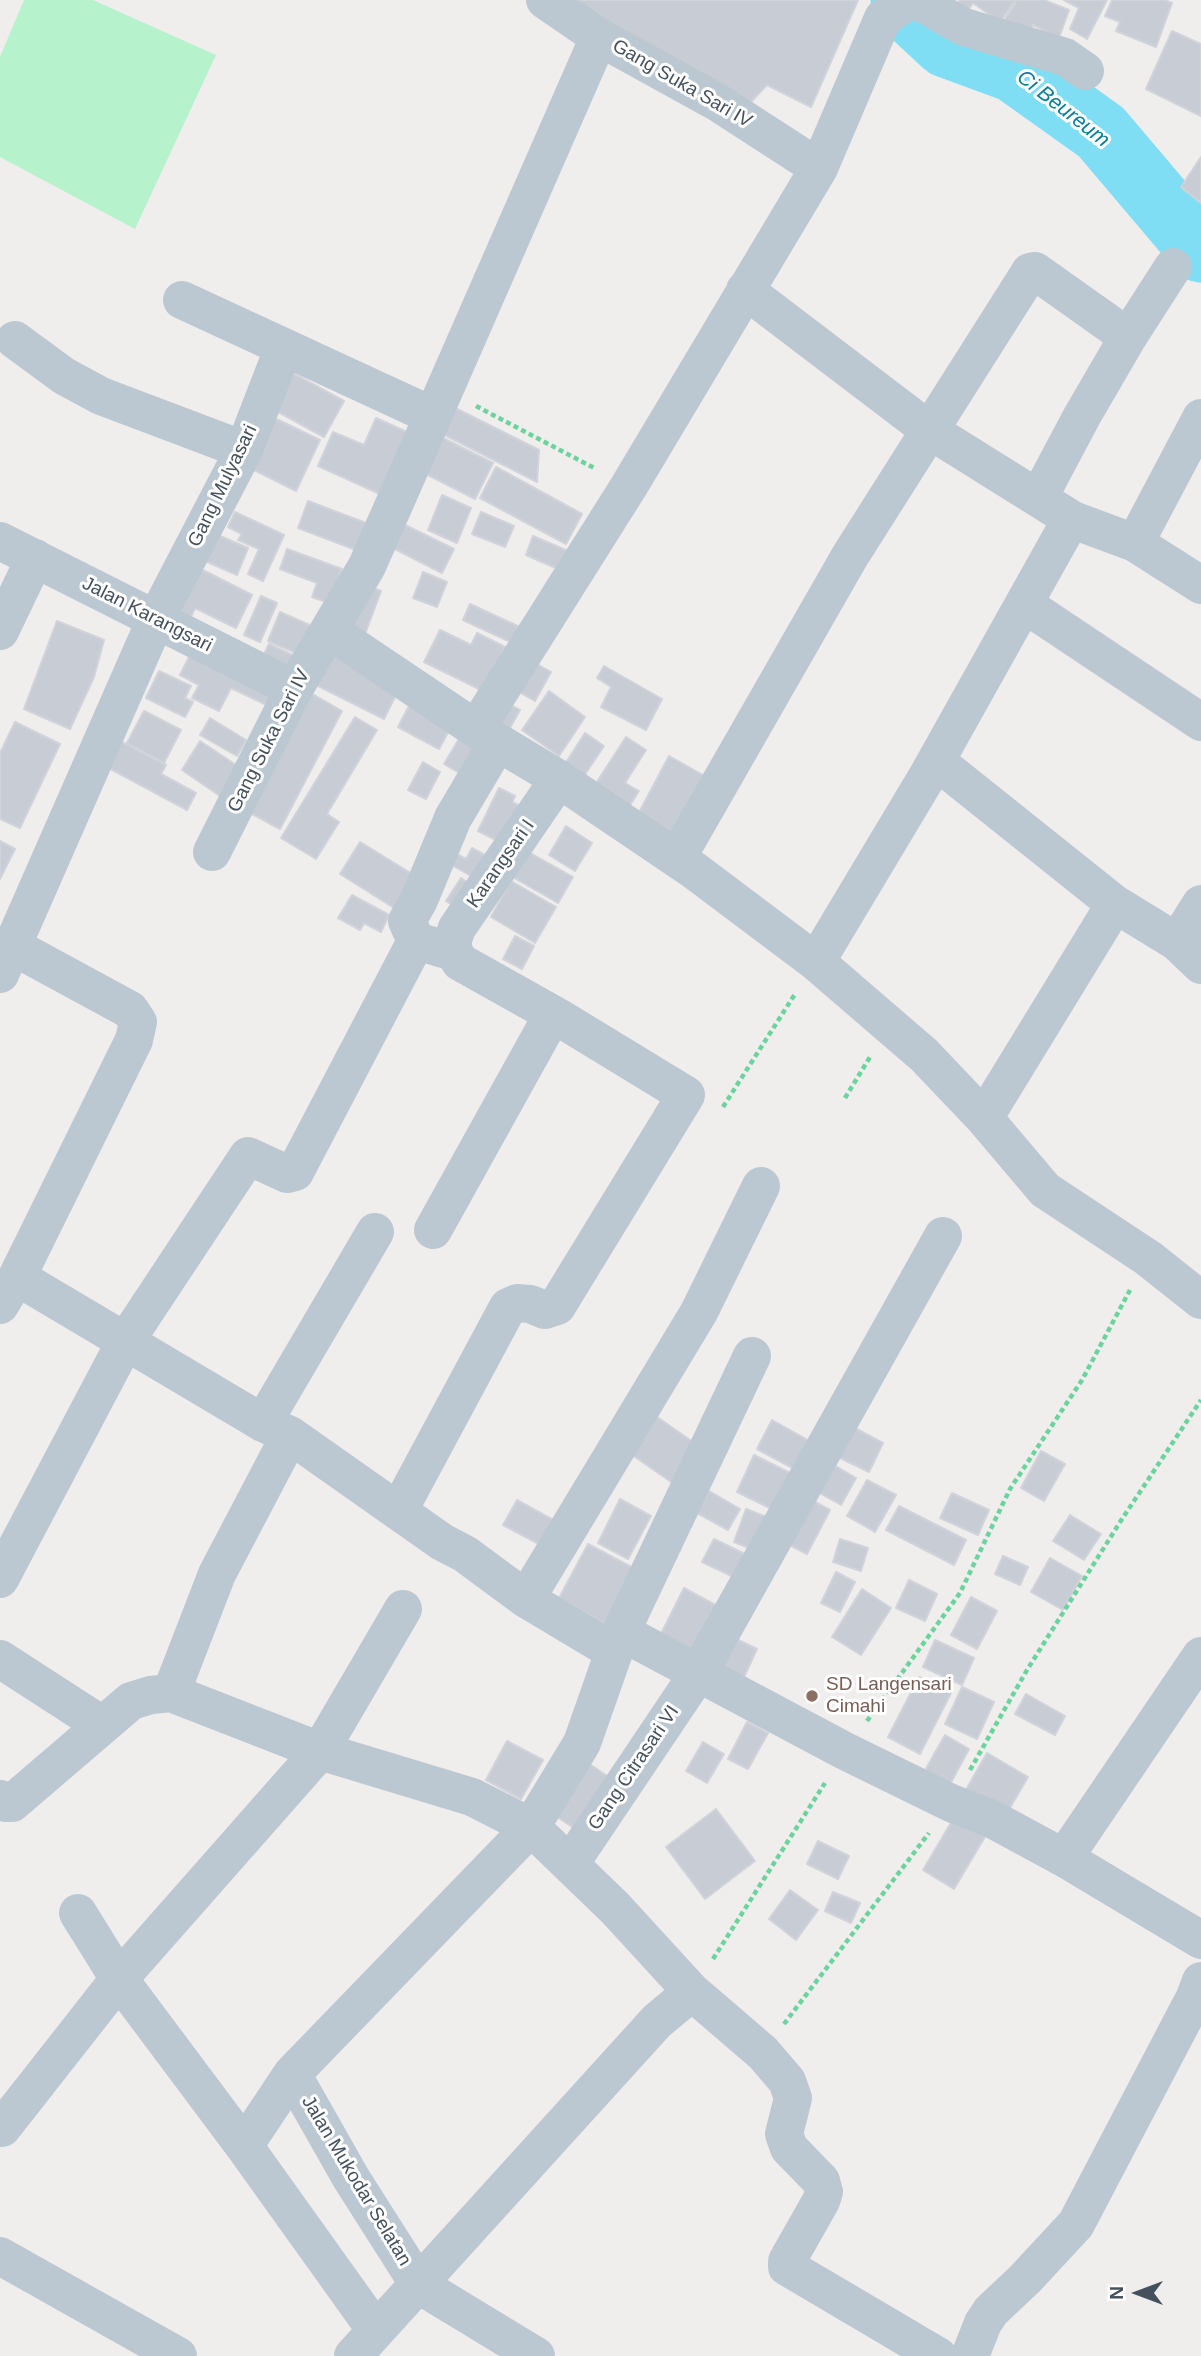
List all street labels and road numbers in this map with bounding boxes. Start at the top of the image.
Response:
street label: Gang Suka Sari IV [608,35,756,133]
street label: Gang Mulyasari [184,421,262,551]
street label: Jalan Karangsari [78,572,216,658]
street label: Gang Suka Sari IV [223,666,315,816]
street label: Karangsari I [462,816,540,912]
street label: Gang Citrasari VI [584,1701,684,1835]
street label: Jalan Mukodar Selatan [296,2092,416,2270]

